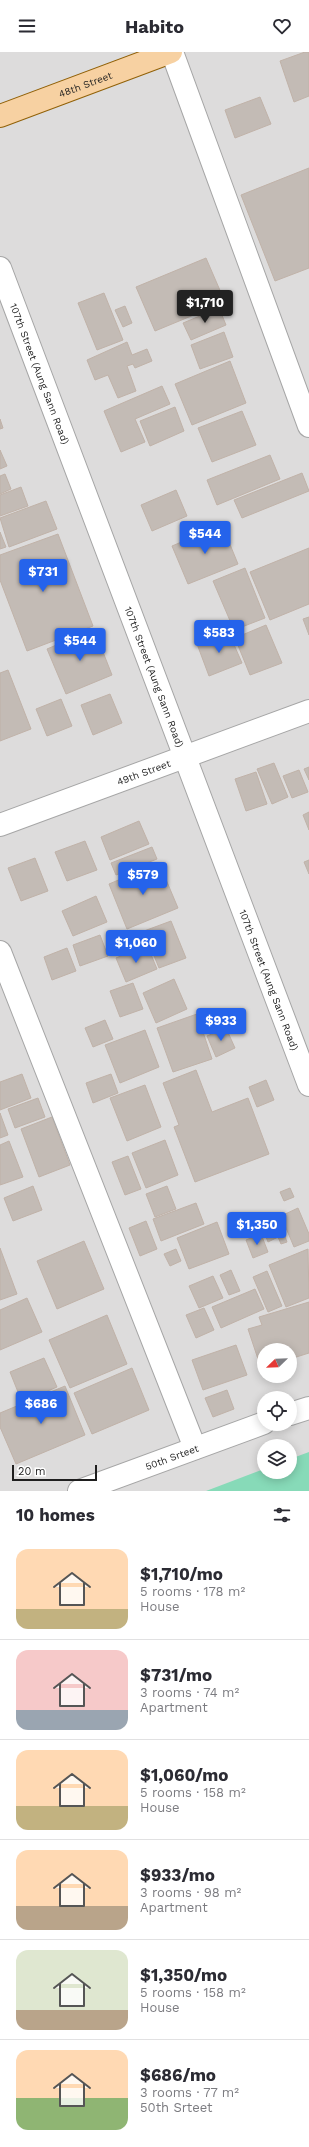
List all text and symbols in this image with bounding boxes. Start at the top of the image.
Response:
icon: menu [16,15,38,37]
icon: heart [271,15,293,37]
text: Habito [125,16,184,37]
street label: 48th Street [57,69,114,100]
pin: $1,710 [172,290,238,324]
text: $1,710 [186,295,224,310]
street label: 107th Street (Aung Sann Road) [8,302,71,446]
pin: $544 [181,521,229,555]
text: $544 [189,526,221,541]
pin: $731 [19,559,67,593]
text: $731 [28,564,58,579]
street label: 107th Street (Aung Sann Road) [123,605,186,749]
pin: $583 [195,620,243,654]
text: $583 [203,625,235,640]
pin: $544 [56,628,104,662]
text: $544 [64,633,96,648]
street label: 49th Street [115,757,173,787]
pin: $579 [119,862,167,896]
text: $579 [127,867,159,882]
street label: 107th Street (Aung Sann Road) [237,908,300,1052]
pin: $1,060 [103,930,169,964]
text: $1,060 [115,935,157,950]
pin: $933 [197,1008,245,1042]
text: $933 [205,1013,237,1028]
pin: $1,350 [224,1212,290,1246]
text: $1,350 [236,1217,278,1232]
north arrow [257,1343,297,1383]
map controls [257,1343,297,1479]
pin: $686 [17,1391,65,1425]
button: locate [257,1391,297,1431]
text: $686 [25,1396,57,1411]
button: layers [257,1439,297,1479]
street label: 50th Srteet [144,1442,201,1472]
scale bar [12,1463,97,1482]
text: 20 m [18,1465,46,1478]
icon: filters [271,1504,293,1526]
text: 10 homes [16,1505,95,1525]
text: $1,710/mo [140,1564,223,1584]
icon: home [48,1565,96,1613]
text: 5 rooms · 178 m² [140,1584,245,1599]
text: House [140,1599,180,1614]
text: $731/mo [140,1665,212,1685]
icon: home [48,1666,96,1714]
text: 3 rooms · 74 m² [140,1685,239,1700]
text: Apartment [140,1700,208,1715]
text: $1,060/mo [140,1765,229,1785]
icon: home [48,1766,96,1814]
text: 5 rooms · 158 m² [140,1785,246,1800]
text: House [140,1800,180,1815]
text: $933/mo [140,1865,215,1885]
icon: home [48,1866,96,1914]
text: 3 rooms · 98 m² [140,1885,241,1900]
text: Apartment [140,1900,208,1915]
text: $1,350/mo [140,1965,227,1985]
icon: home [48,1966,96,2014]
text: 5 rooms · 158 m² [140,1985,246,2000]
text: House [140,2000,180,2015]
text: $686/mo [140,2065,216,2085]
icon: home [48,2066,96,2114]
text: 3 rooms · 77 m² [140,2085,239,2100]
text: 50th Srteet [140,2100,212,2115]

